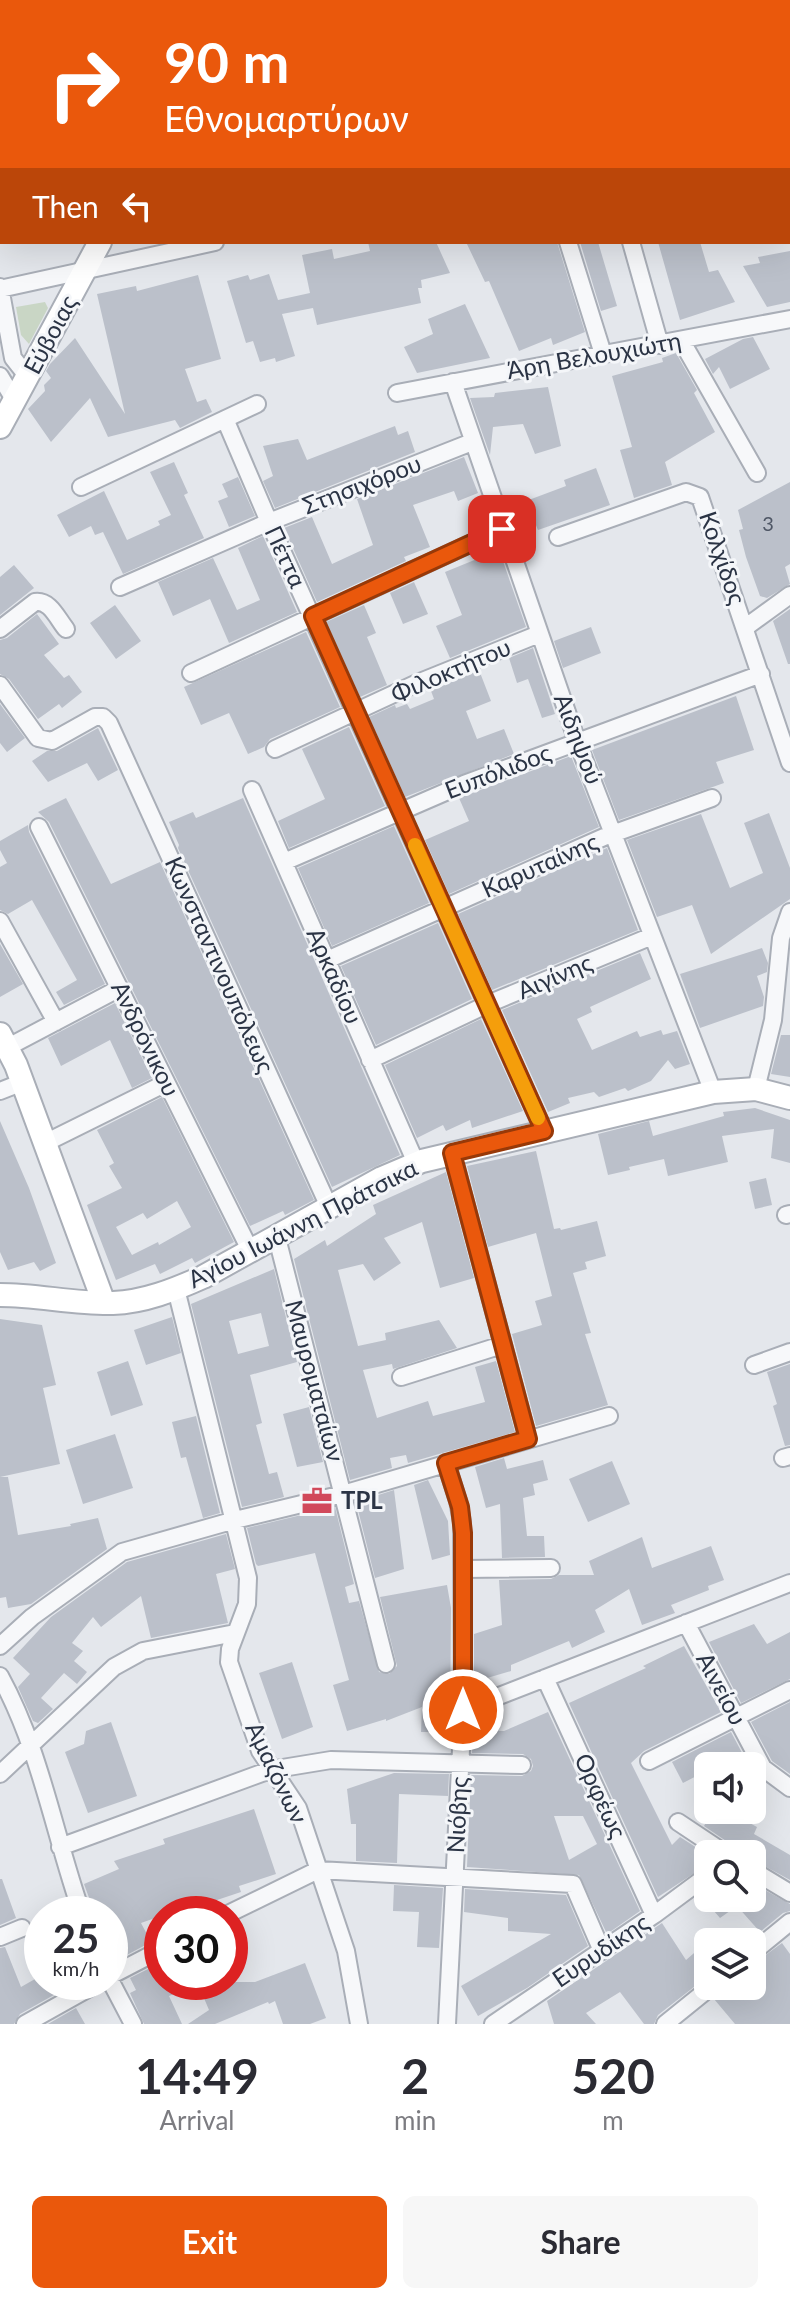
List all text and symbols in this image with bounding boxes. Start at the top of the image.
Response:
text: 90 m [164,28,289,95]
icon: right [32,32,136,136]
text: Εθνομαρτύρων [164,96,409,140]
icon: left [115,184,159,228]
text: Then [32,188,99,224]
street label: Εύβοιας [17,290,82,379]
street label: Άρη Βελουχιώτη [504,325,683,384]
street label: Στησιχόρου [298,448,425,519]
pin [468,495,536,563]
icon: arrive [480,507,524,551]
street label: Κολχίδος [694,507,753,608]
house number: 3 [762,511,774,535]
street label: Πέττα [259,521,314,593]
street label: Φιλοκτήτου [386,631,515,708]
street label: Αιδηψού [549,689,610,788]
street label: Ευπόλιδος [440,737,555,804]
street label: Καρυταίνης [477,826,602,903]
street label: Κωνσταντινουπόλεως [160,852,281,1077]
street label: Αρκαδίου [301,923,369,1028]
street label: Αιγίνης [513,947,596,1004]
street label: Ανδρόνικου [106,976,187,1101]
street label: Αγίου Ιωάννη Πράτσικα [183,1152,423,1293]
street label: Μαυροματαίων [280,1296,351,1465]
office icon: TPL [300,1484,334,1518]
place label: TPL [341,1485,383,1514]
street label: Αινείου [691,1647,753,1730]
position arrow [421,1668,505,1752]
street label: Αμαζόνων [240,1717,314,1828]
street label: Ορφέως [569,1748,634,1842]
map controls [694,1752,766,2000]
button: sound [694,1752,766,1824]
street label: Νιόβης [440,1776,473,1854]
button: search [694,1840,766,1912]
speed limit sign: 30 [144,1896,248,2000]
street label: Ευρυδίκης [546,1907,654,1993]
text: 25 [53,1914,99,1962]
button: layers [694,1928,766,2000]
text: km/h [53,1956,99,1980]
text: 14:49 [135,2047,259,2104]
text: 2 [401,2047,429,2104]
text: 520 [571,2047,655,2104]
text: Arrival [160,2104,234,2136]
text: min [394,2104,436,2136]
text: m [602,2104,624,2136]
button: Exit [32,2196,387,2288]
button: Share [403,2196,758,2288]

